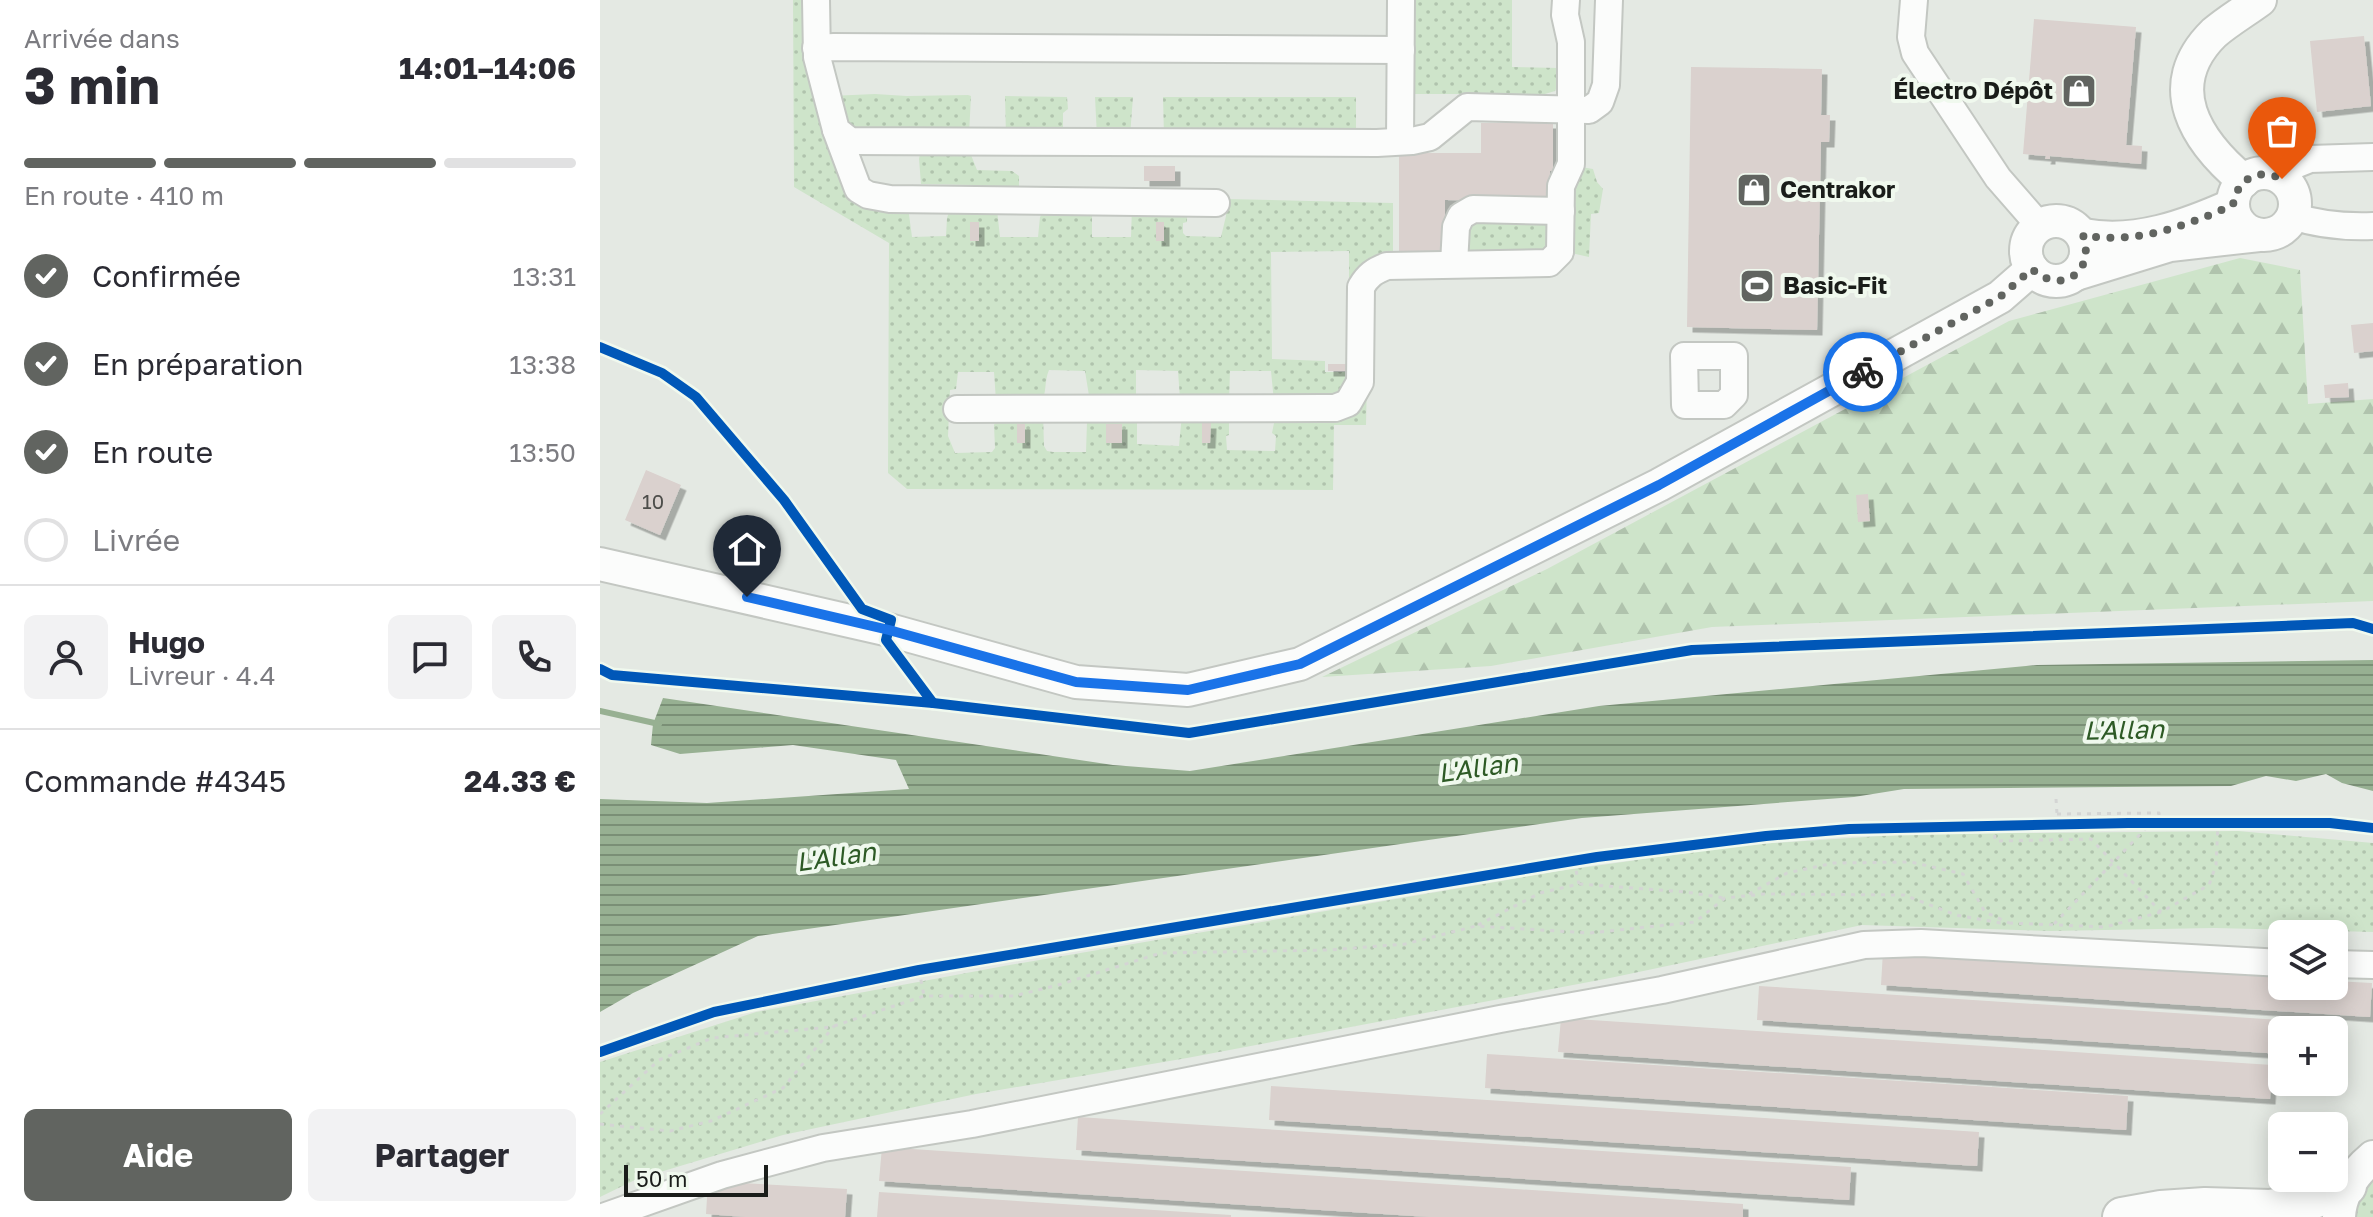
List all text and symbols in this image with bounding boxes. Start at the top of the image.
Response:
text: Arrivée dans [24,23,180,54]
text: 14:01–14:06 [399,50,576,86]
text: 3 min [24,53,160,115]
shop icon: Électro Dépôt [2060,72,2098,110]
place label: Électro Dépôt [1893,75,2053,104]
pin [2248,97,2316,179]
icon: bag [2260,109,2304,153]
shop icon: Centrakor [1735,171,1773,209]
place label: Centrakor [1780,174,1895,203]
text: En route · 410 m [24,180,224,211]
icon: check [24,254,68,298]
text: Confirmée [92,258,241,294]
text: 13:31 [513,261,576,292]
sports icon: Basic-Fit [1738,267,1776,305]
place label: Basic-Fit [1783,270,1887,299]
courier [1823,332,1903,412]
icon: check [24,342,68,386]
text: En préparation [92,346,303,382]
text: 13:38 [509,349,576,380]
icon: bike [1841,350,1885,394]
icon: check [24,430,68,474]
text: En route [92,434,213,470]
text: 13:50 [509,437,576,468]
house number: 10 [642,489,664,513]
pin [713,515,781,597]
text: Livrée [92,522,180,558]
icon: home [725,527,769,571]
button: person [24,615,108,699]
button: chat [388,615,472,699]
button: phone [492,615,576,699]
text: Hugo [128,624,205,660]
text: Livreur · 4.4 [128,660,276,691]
water label: L'Allan [2084,713,2165,746]
water label: L'Allan [1436,746,1521,788]
text: Commande #4345 [24,763,286,799]
text: 24.33 € [464,763,576,799]
water label: L'Allan [794,835,879,877]
map controls [2268,920,2348,1192]
button: layers [2268,920,2348,1000]
button: + [2268,1016,2348,1096]
button: Aide [24,1109,292,1201]
button: Partager [308,1109,576,1201]
button: − [2268,1112,2348,1192]
scale bar [624,1161,768,1197]
text: 50 m [636,1165,687,1192]

